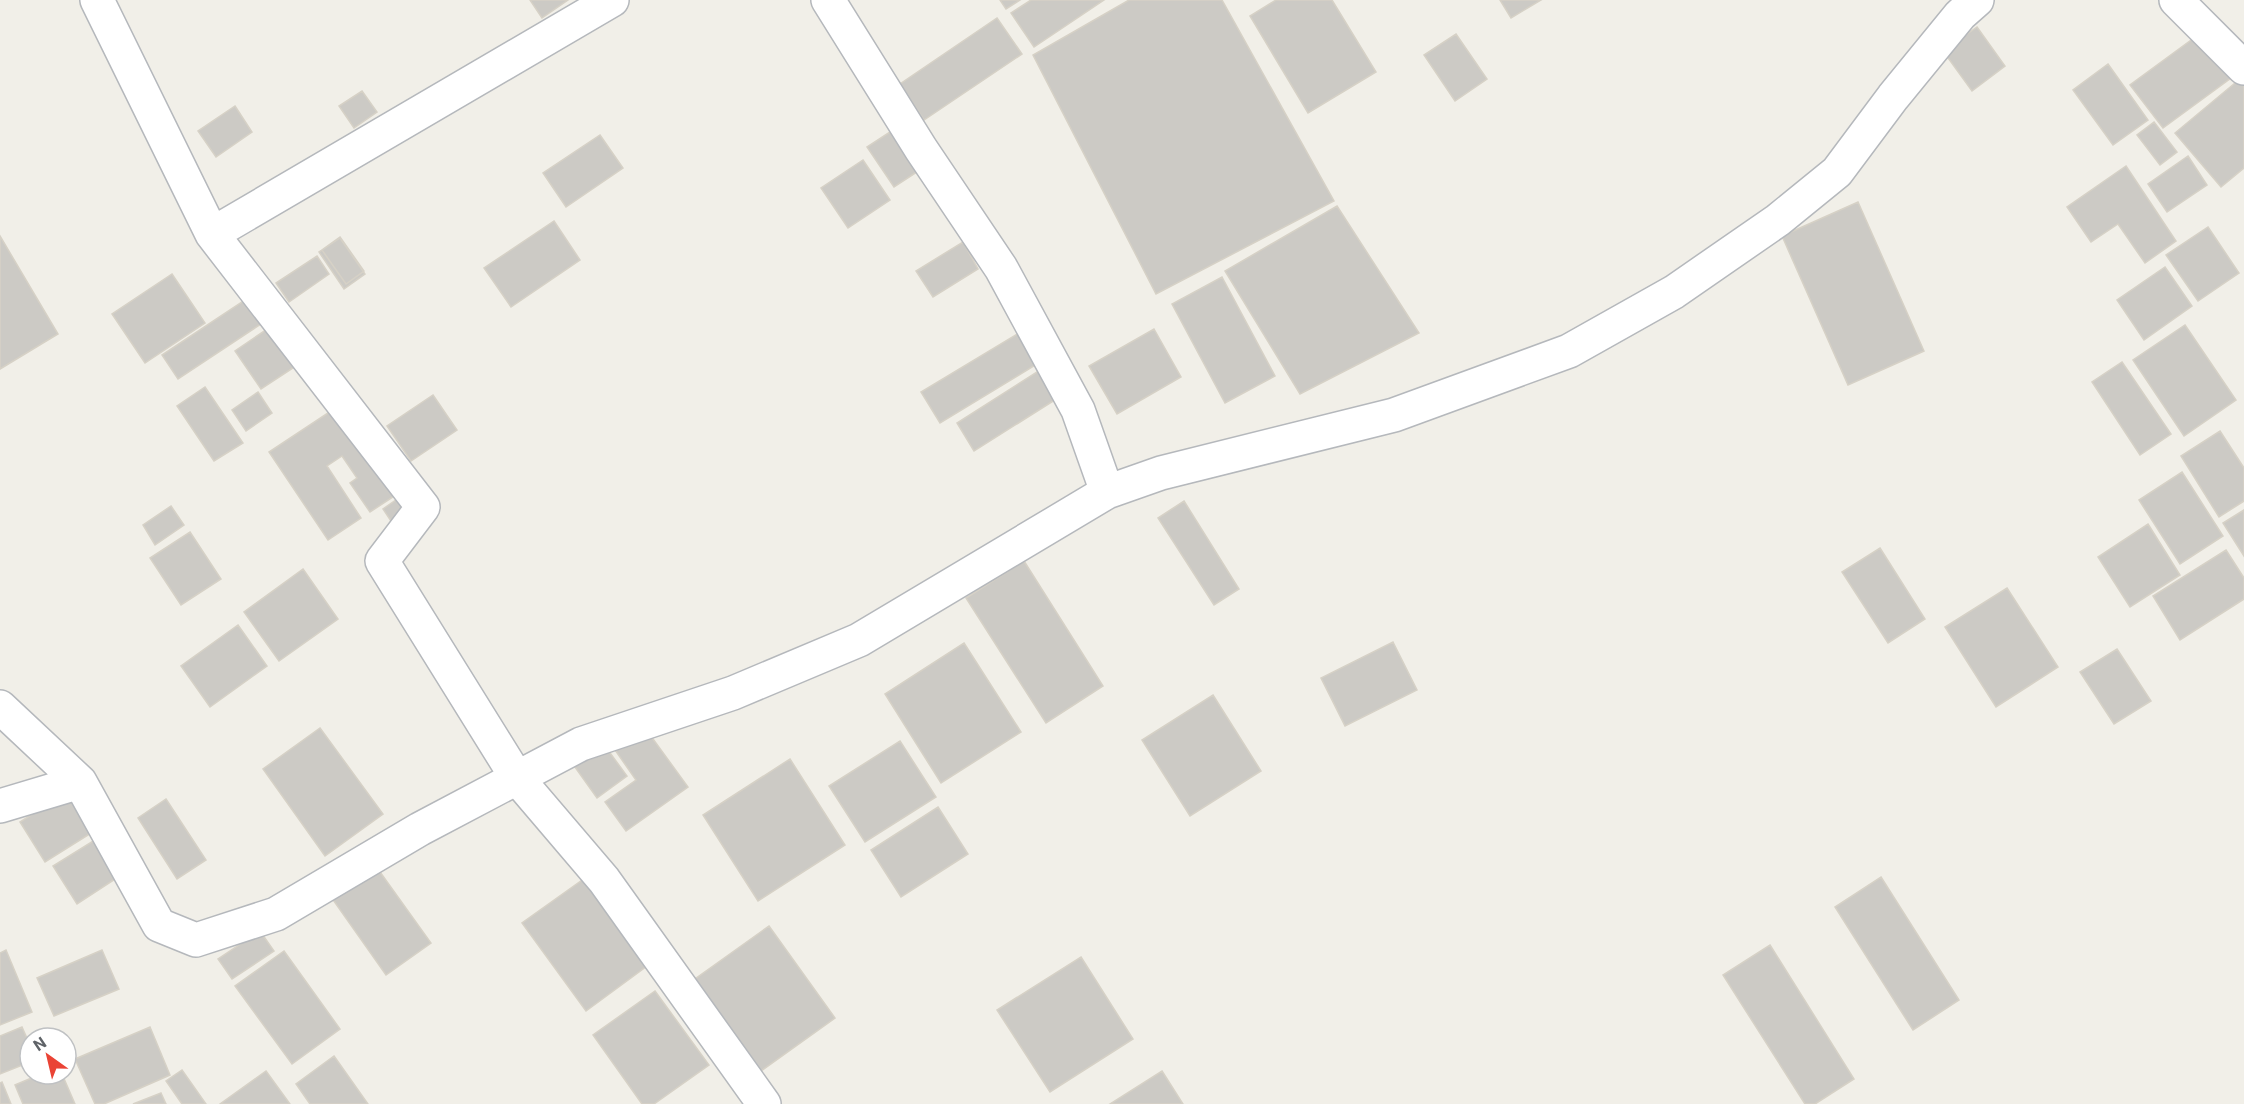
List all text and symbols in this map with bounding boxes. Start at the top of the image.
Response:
north arrow [18,1026,78,1086]
text: N [30,1033,50,1055]

